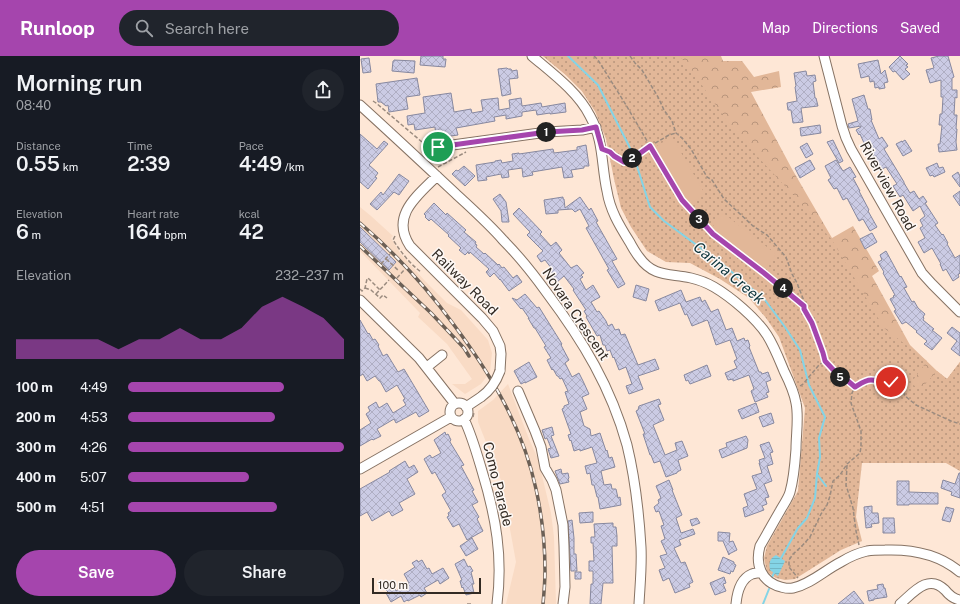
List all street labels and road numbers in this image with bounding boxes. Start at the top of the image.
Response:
street label: Riverview Road [857,139,919,233]
street label: Railway Road [429,246,501,318]
street label: Novara Crescent [539,265,613,363]
street label: Como Parade [480,440,516,528]

